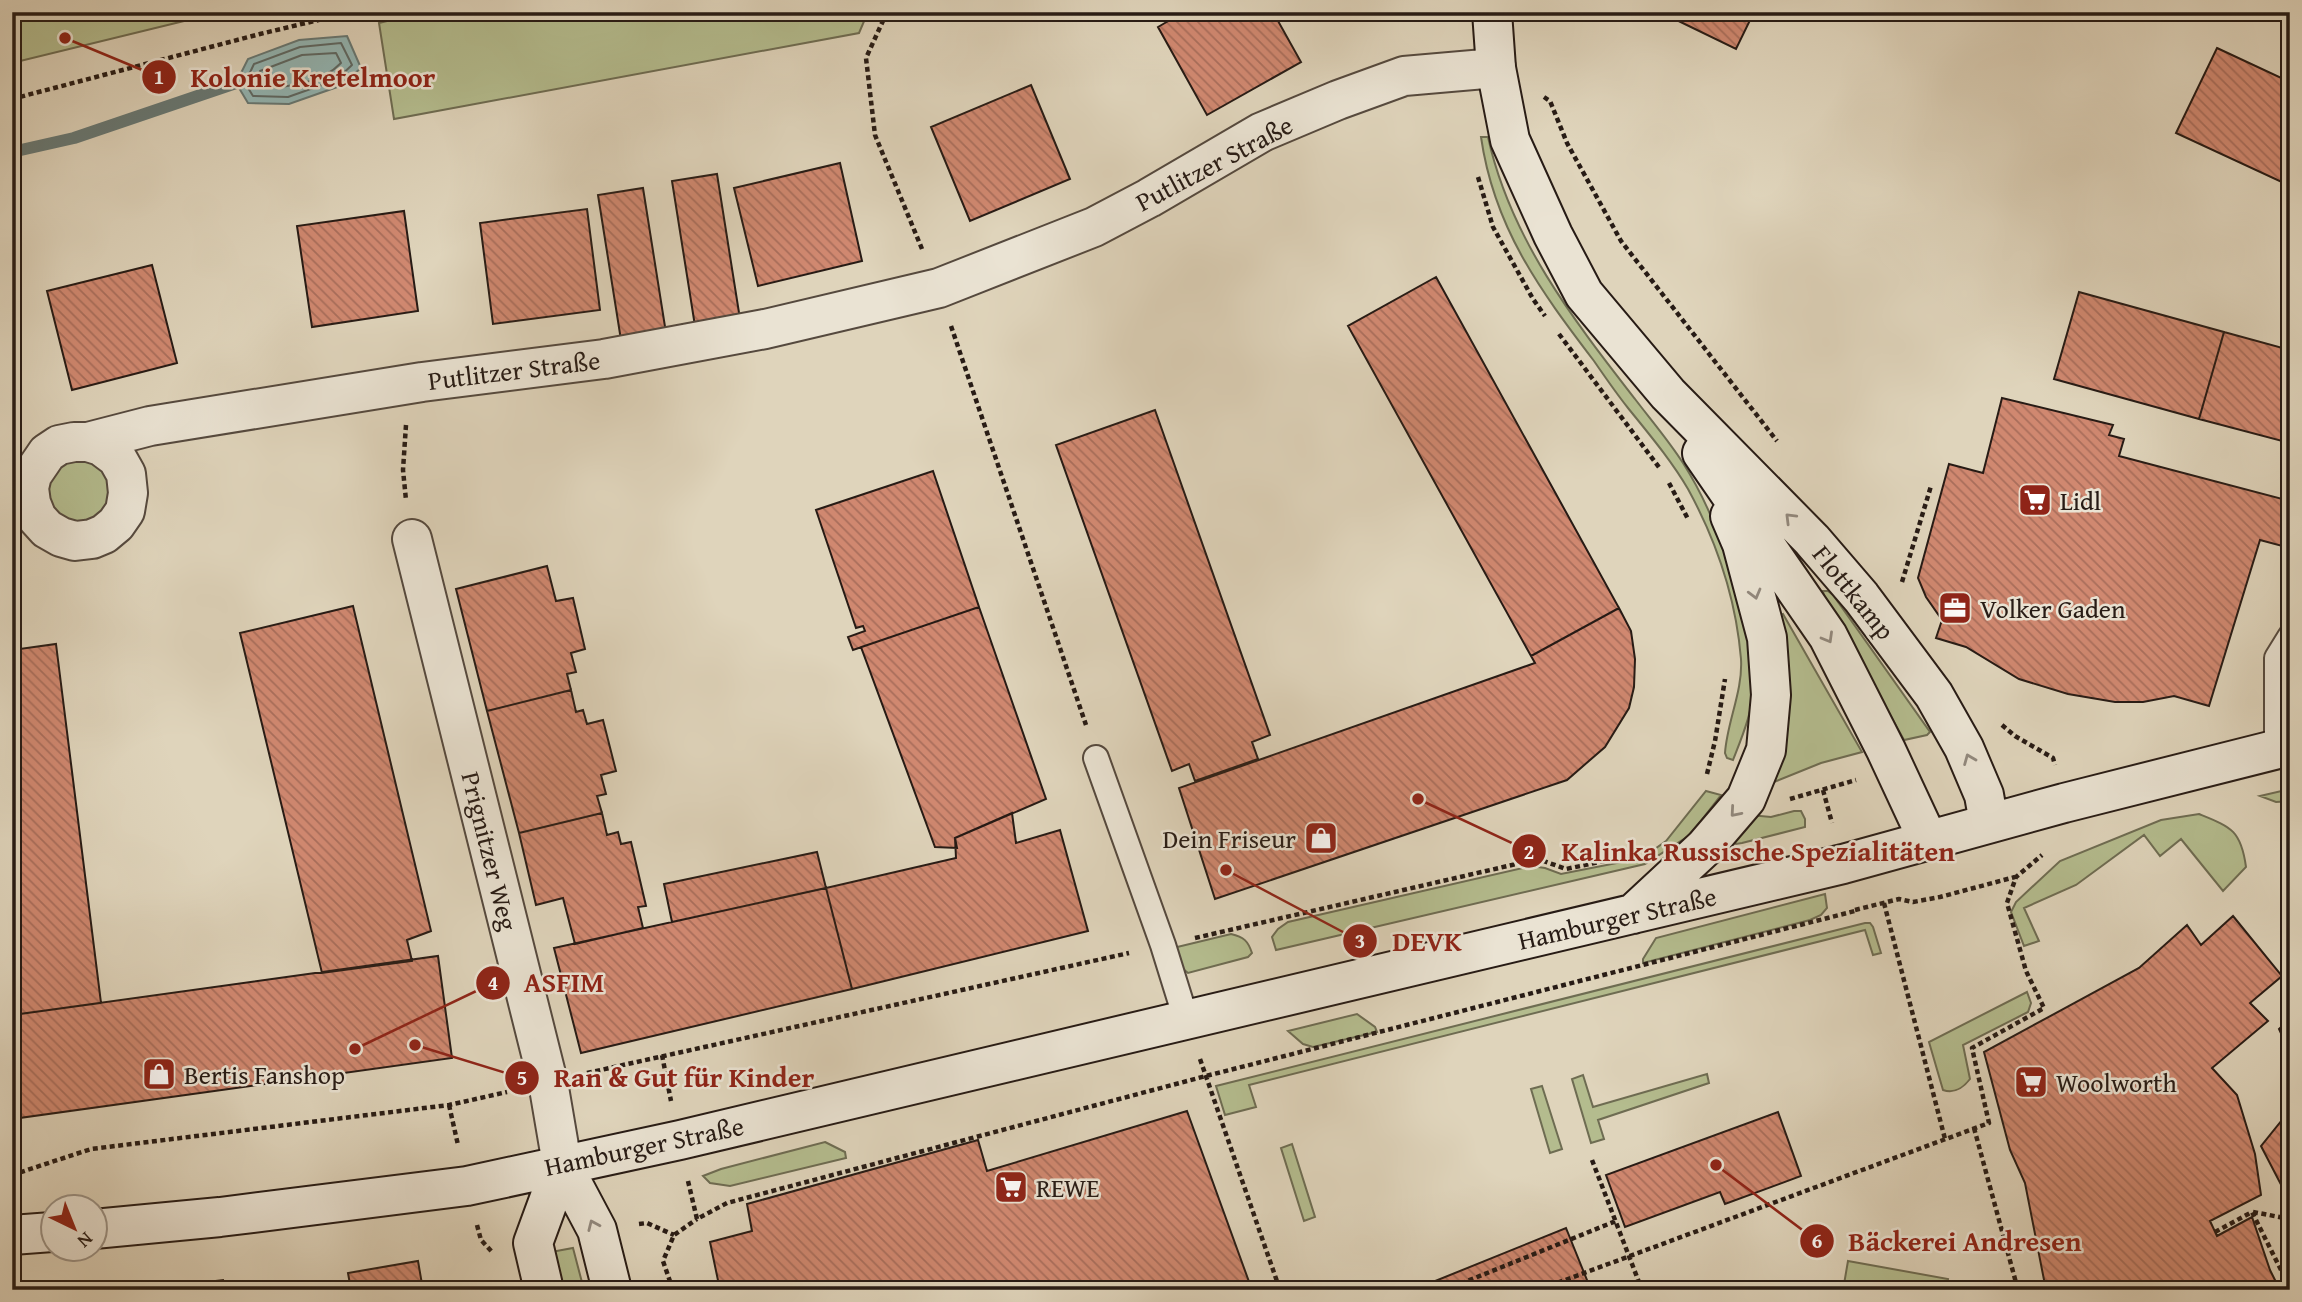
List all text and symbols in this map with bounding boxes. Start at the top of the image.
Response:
callout: Kolonie Kretelmoor [141,53,449,102]
text: Kolonie Kretelmoor [191,56,436,97]
text: 1 [154,61,164,92]
street label: Putlitzer Straße [1128,105,1300,221]
street label: Putlitzer Straße [426,340,602,400]
supermarket icon: Lidl [2016,481,2054,519]
place label: Lidl [2060,481,2101,520]
one-way arrow [1786,513,1799,526]
street label: Flottkamp [1803,536,1905,648]
one-way arrow [1747,588,1761,600]
office icon: Volker Gaden [1936,589,1974,627]
place label: Volker Gaden [1980,589,2126,628]
one-way arrow [1820,631,1833,644]
one-way arrow [1963,753,1977,765]
street label: Prignitzer Weg [451,768,529,934]
one-way arrow [1731,803,1743,816]
place label: Dein Friseur [1162,819,1296,858]
shop icon: Dein Friseur [1302,819,1340,857]
callout: Kalinka Russische Spezialitäten [1512,827,1968,876]
text: Kalinka Russische Spezialitäten [1561,830,1955,871]
text: 2 [1524,836,1534,867]
street label: Hamburger Straße [1514,876,1720,960]
callout: DEVK [1343,916,1476,965]
text: DEVK [1392,920,1462,961]
text: 3 [1355,925,1365,956]
callout: ASFIM [475,958,619,1007]
text: ASFIM [524,961,604,1002]
text: 4 [488,967,499,998]
callout: Ran & Gut für Kinder [504,1053,828,1102]
shop icon: Bertis Fanshop [140,1055,178,1093]
place label: Bertis Fanshop [184,1055,345,1094]
text: Ran & Gut für Kinder [554,1056,814,1097]
text: 5 [517,1062,527,1093]
supermarket icon: Woolworth [2012,1063,2050,1101]
place label: Woolworth [2056,1063,2177,1102]
street label: Hamburger Straße [541,1106,747,1186]
supermarket icon: REWE [992,1168,1030,1206]
place label: REWE [1036,1168,1099,1207]
north arrow [38,1194,108,1264]
callout: Bäckerei Andresen [1799,1216,2096,1265]
one-way arrow [587,1220,601,1232]
text: Bäckerei Andresen [1848,1220,2082,1261]
text: 6 [1812,1225,1823,1256]
text: N [71,1226,100,1255]

